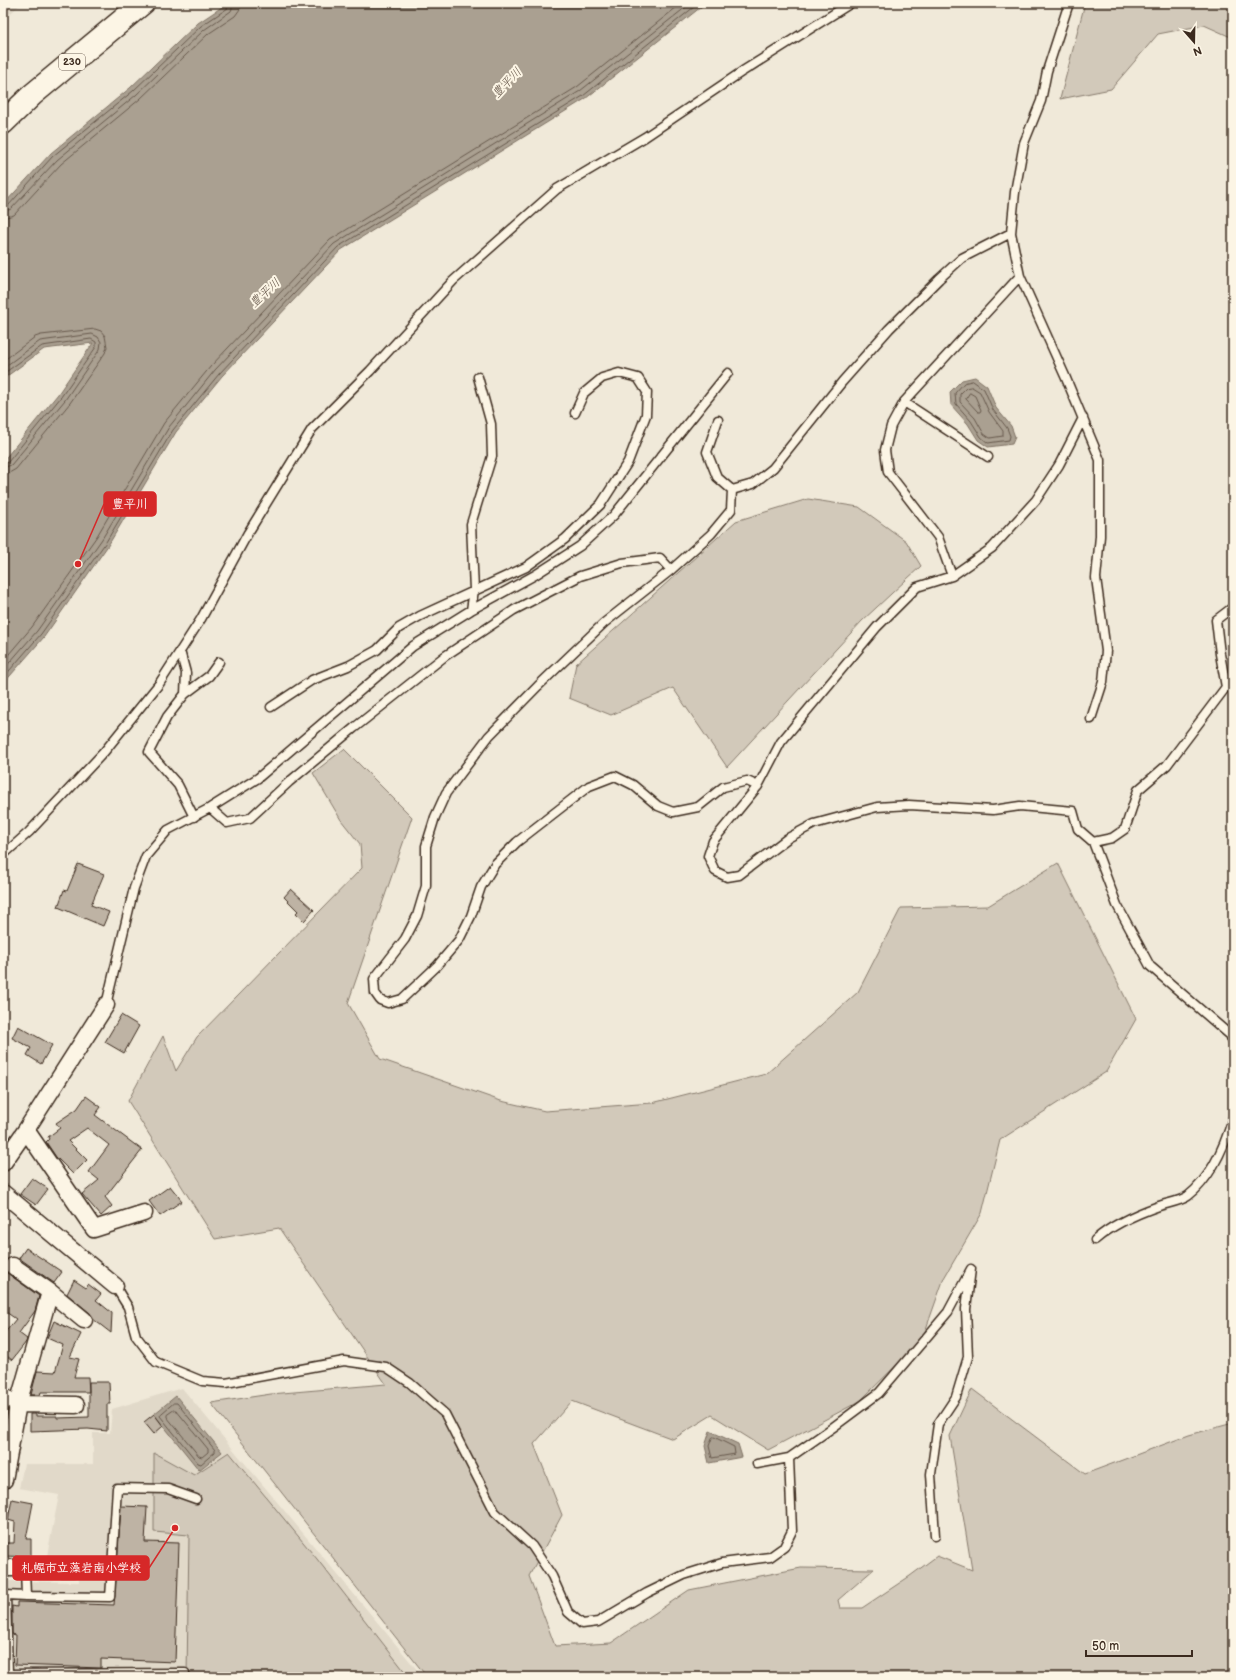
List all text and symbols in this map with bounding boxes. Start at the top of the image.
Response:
north arrow [1174,22,1214,62]
text: N [1191,43,1203,58]
road number: 230 [59,54,85,70]
water label: 豊平川 [489,65,525,101]
water label: 豊平川 [247,275,283,311]
callout: 豊平川 [104,492,156,516]
text: 豊平川 [112,497,148,512]
callout: 札幌市立藻岩南小学校 [13,1556,149,1580]
text: 札幌市立藻岩南小学校 [21,1561,141,1576]
scale bar [1086,1632,1192,1658]
text: 50 m [1092,1639,1119,1654]

